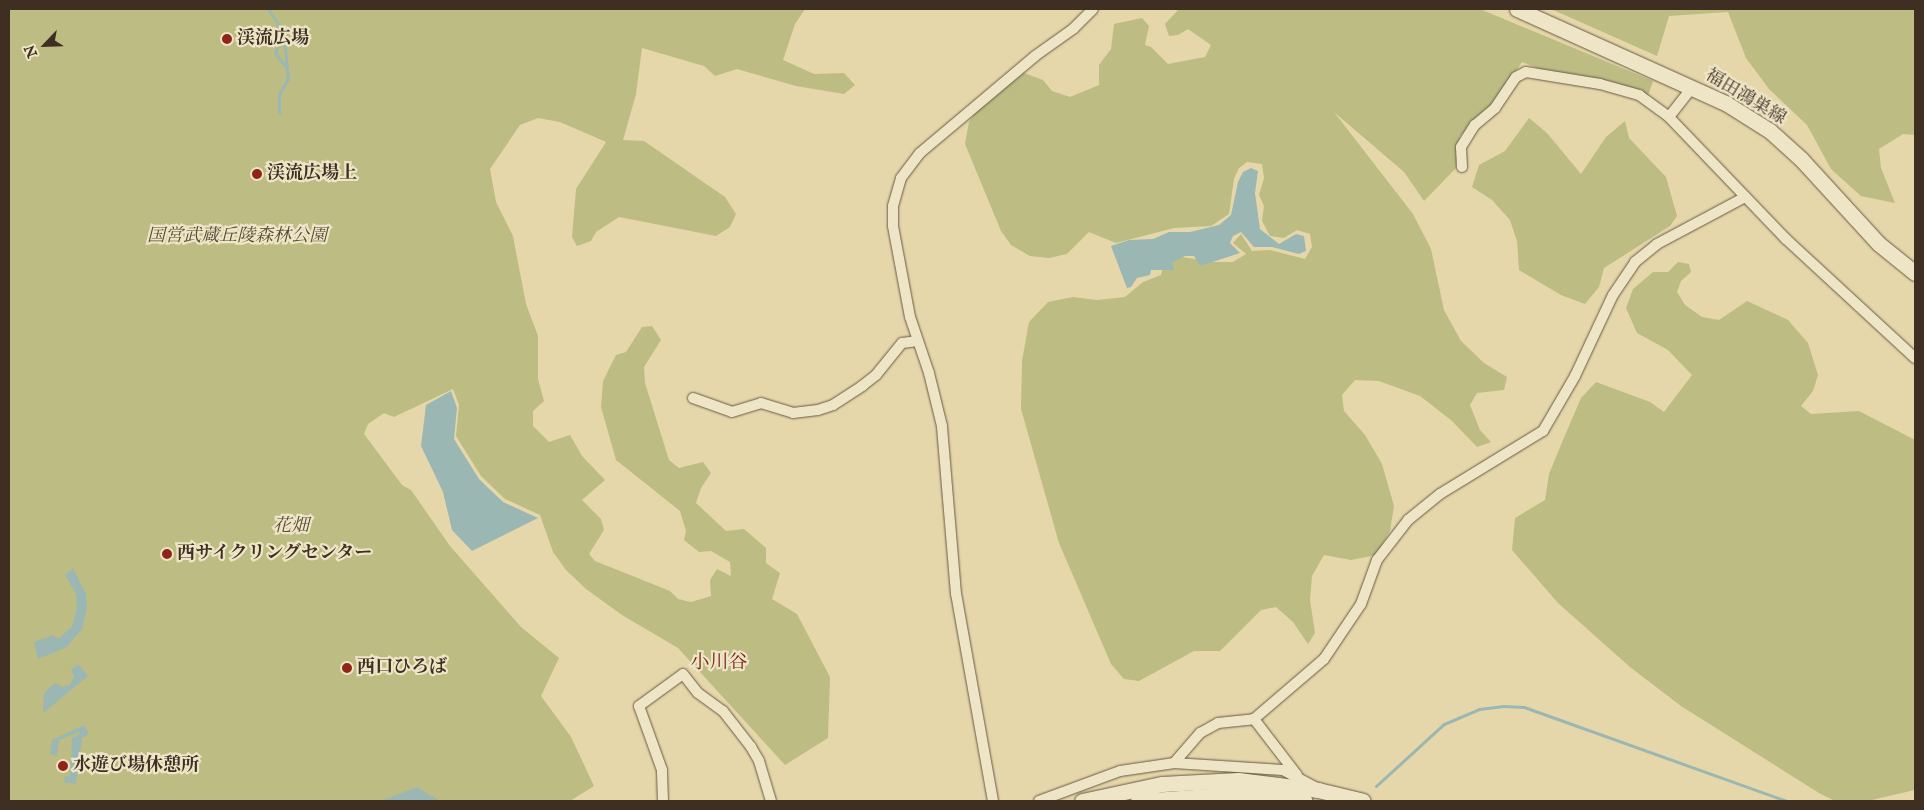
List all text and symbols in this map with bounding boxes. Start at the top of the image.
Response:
north arrow [20,20,70,70]
place label: 渓流広場 [237,28,309,50]
marker: 渓流広場 [221,33,233,45]
text: N [21,42,42,60]
street label: 福田鴻巣線 [1701,66,1789,130]
place label: 渓流広場上 [267,163,357,185]
marker: 渓流広場上 [251,168,263,180]
park label: 国営武蔵丘陵森林公園 [147,226,327,248]
park label: 花畑 [273,516,309,538]
place label: 西サイクリングセンター [177,543,375,565]
marker: 西サイクリングセンター [161,548,173,560]
district label: 小川谷 [691,653,747,675]
place label: 西口ひろば [357,657,447,679]
marker: 西口ひろば [341,662,353,674]
place label: 水遊び場休憩所 [73,755,199,777]
marker: 水遊び場休憩所 [57,760,69,772]

